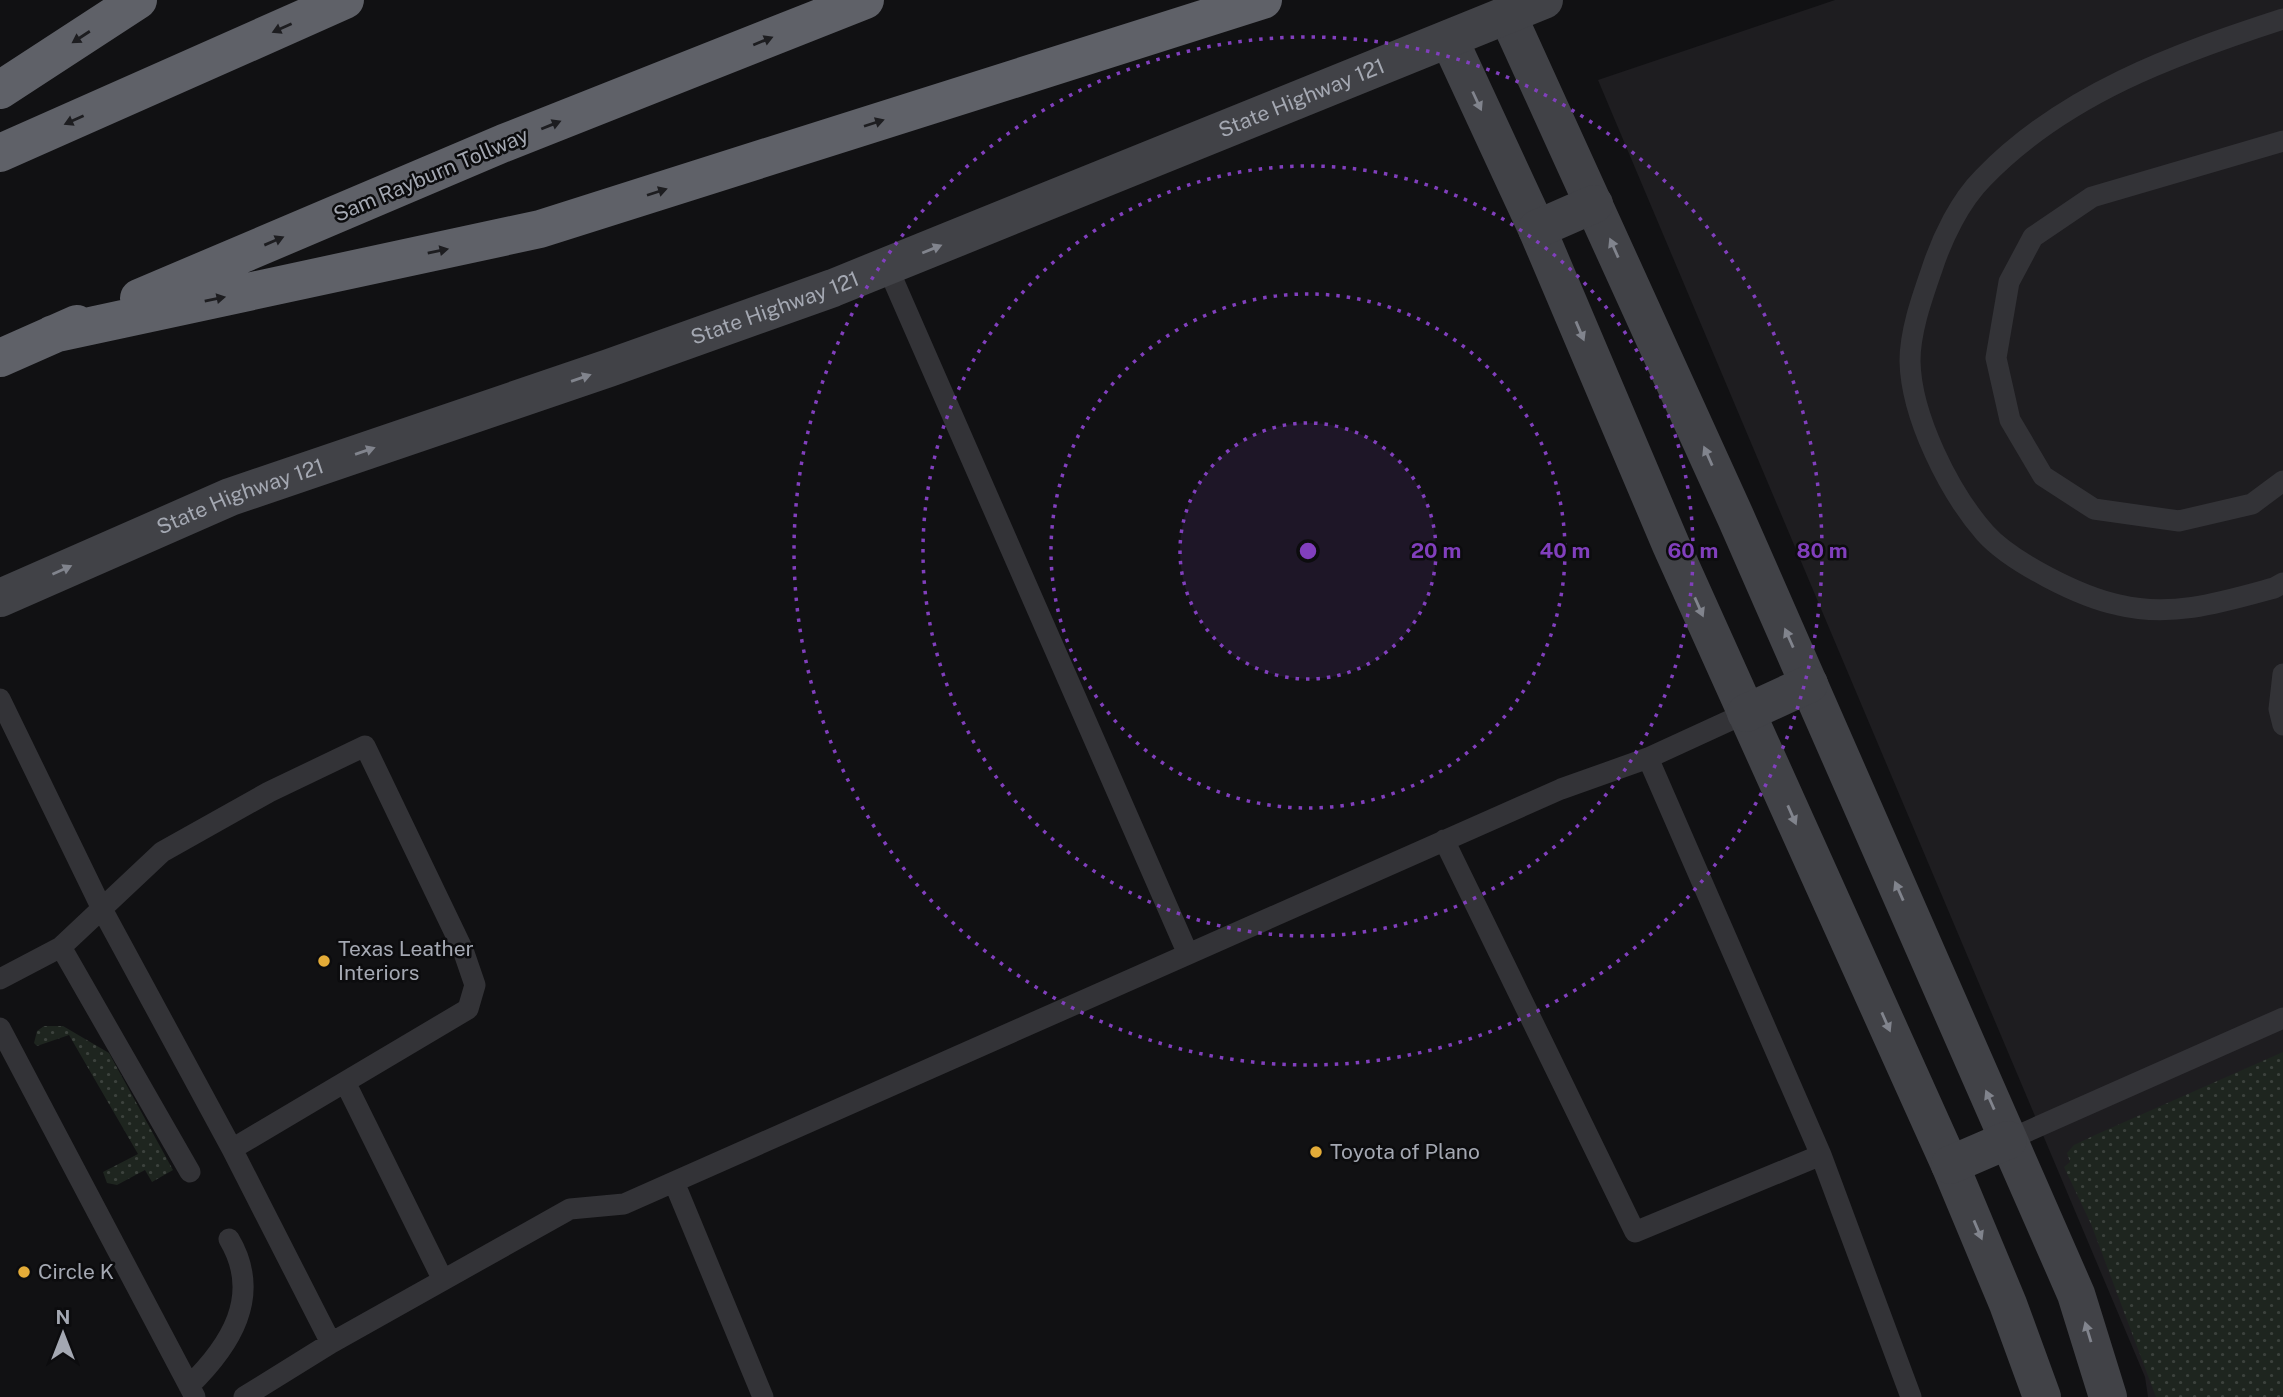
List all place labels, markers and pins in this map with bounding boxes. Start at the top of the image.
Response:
centre of rings [1296,539,1320,563]
place label: Texas Leather Interiors [338,936,474,985]
marker: Texas Leather Interiors [316,953,332,969]
place label: Toyota of Plano [1330,1139,1480,1164]
marker: Toyota of Plano [1308,1144,1324,1160]
place label: Circle K [38,1259,114,1284]
marker: Circle K [16,1264,32,1280]

